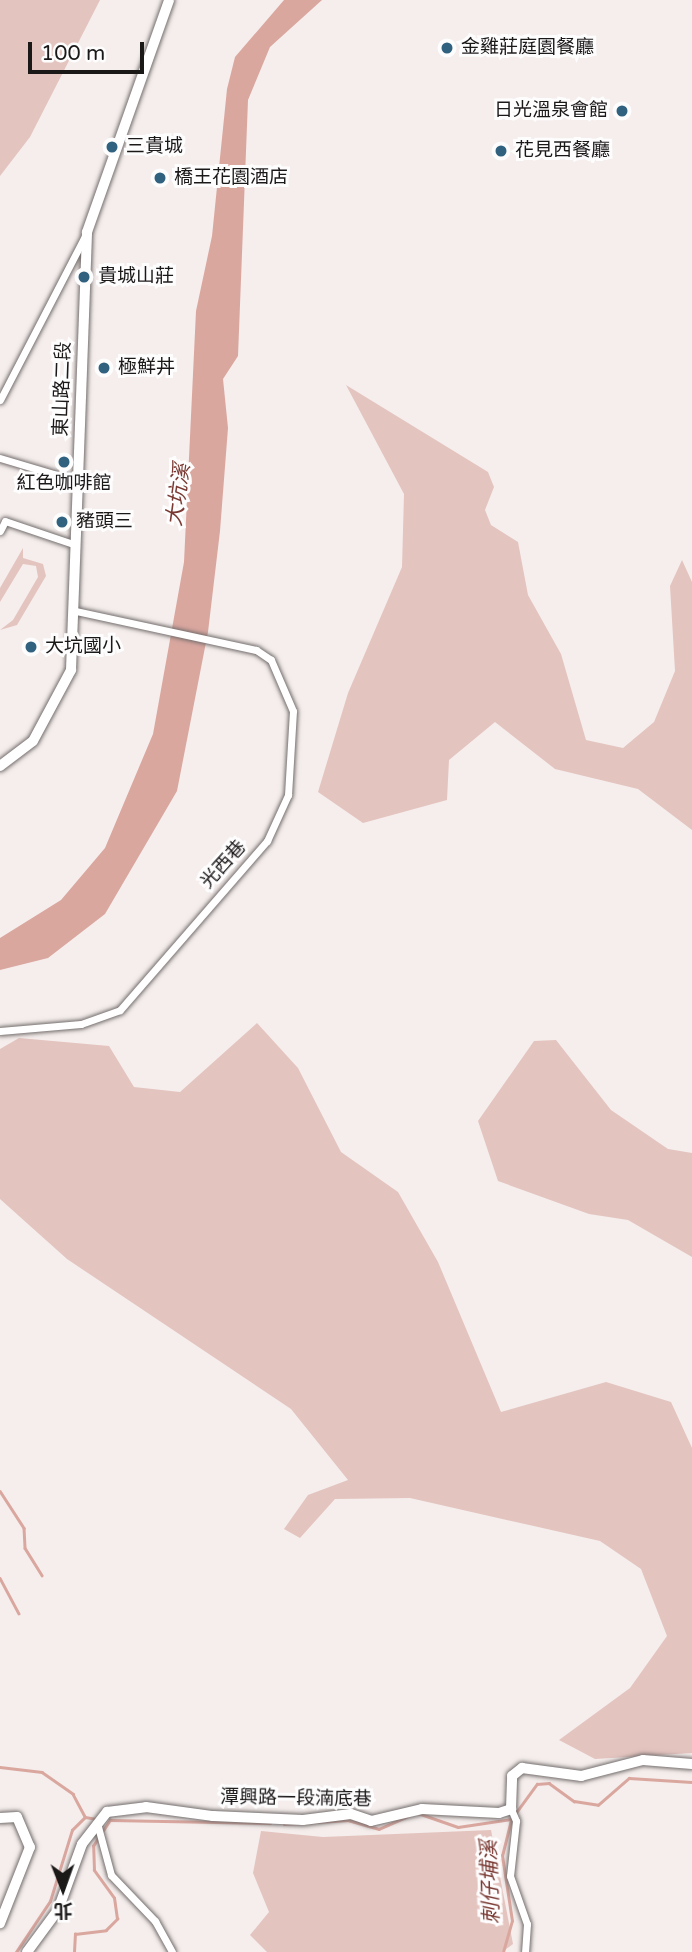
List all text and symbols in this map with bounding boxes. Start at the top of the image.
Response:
scale bar [32,28,147,72]
place label: 金雞莊庭園餐廳 [461,37,594,59]
marker: 金雞莊庭園餐廳 [439,40,455,56]
text: 100 m [41,41,105,66]
place label: 日光溫泉會館 [494,100,608,122]
marker: 日光溫泉會館 [614,103,630,119]
place label: 三貴城 [126,136,183,158]
marker: 三貴城 [104,139,120,155]
place label: 花見西餐廳 [515,140,610,162]
marker: 花見西餐廳 [493,143,509,159]
place label: 橋王花園酒店 [174,167,288,189]
marker: 橋王花園酒店 [152,170,168,186]
place label: 貴城山莊 [98,266,174,288]
marker: 貴城山莊 [76,269,92,285]
street label: 東山路二段 [50,341,76,437]
place label: 極鮮丼 [118,357,175,379]
marker: 極鮮丼 [96,360,112,376]
marker: 紅色咖啡館 [56,454,72,470]
water label: 大坑溪 [162,462,196,528]
place label: 紅色咖啡館 [17,473,111,495]
place label: 豬頭三 [76,511,133,533]
marker: 豬頭三 [54,514,70,530]
place label: 大坑國小 [45,636,121,658]
marker: 大坑國小 [23,639,39,655]
street label: 光西巷 [196,836,252,894]
street label: 潭興路一段湳底巷 [220,1786,372,1812]
water label: 刺仔埔溪 [477,1840,505,1924]
north arrow [28,1854,98,1924]
text: 北 [54,1899,73,1921]

